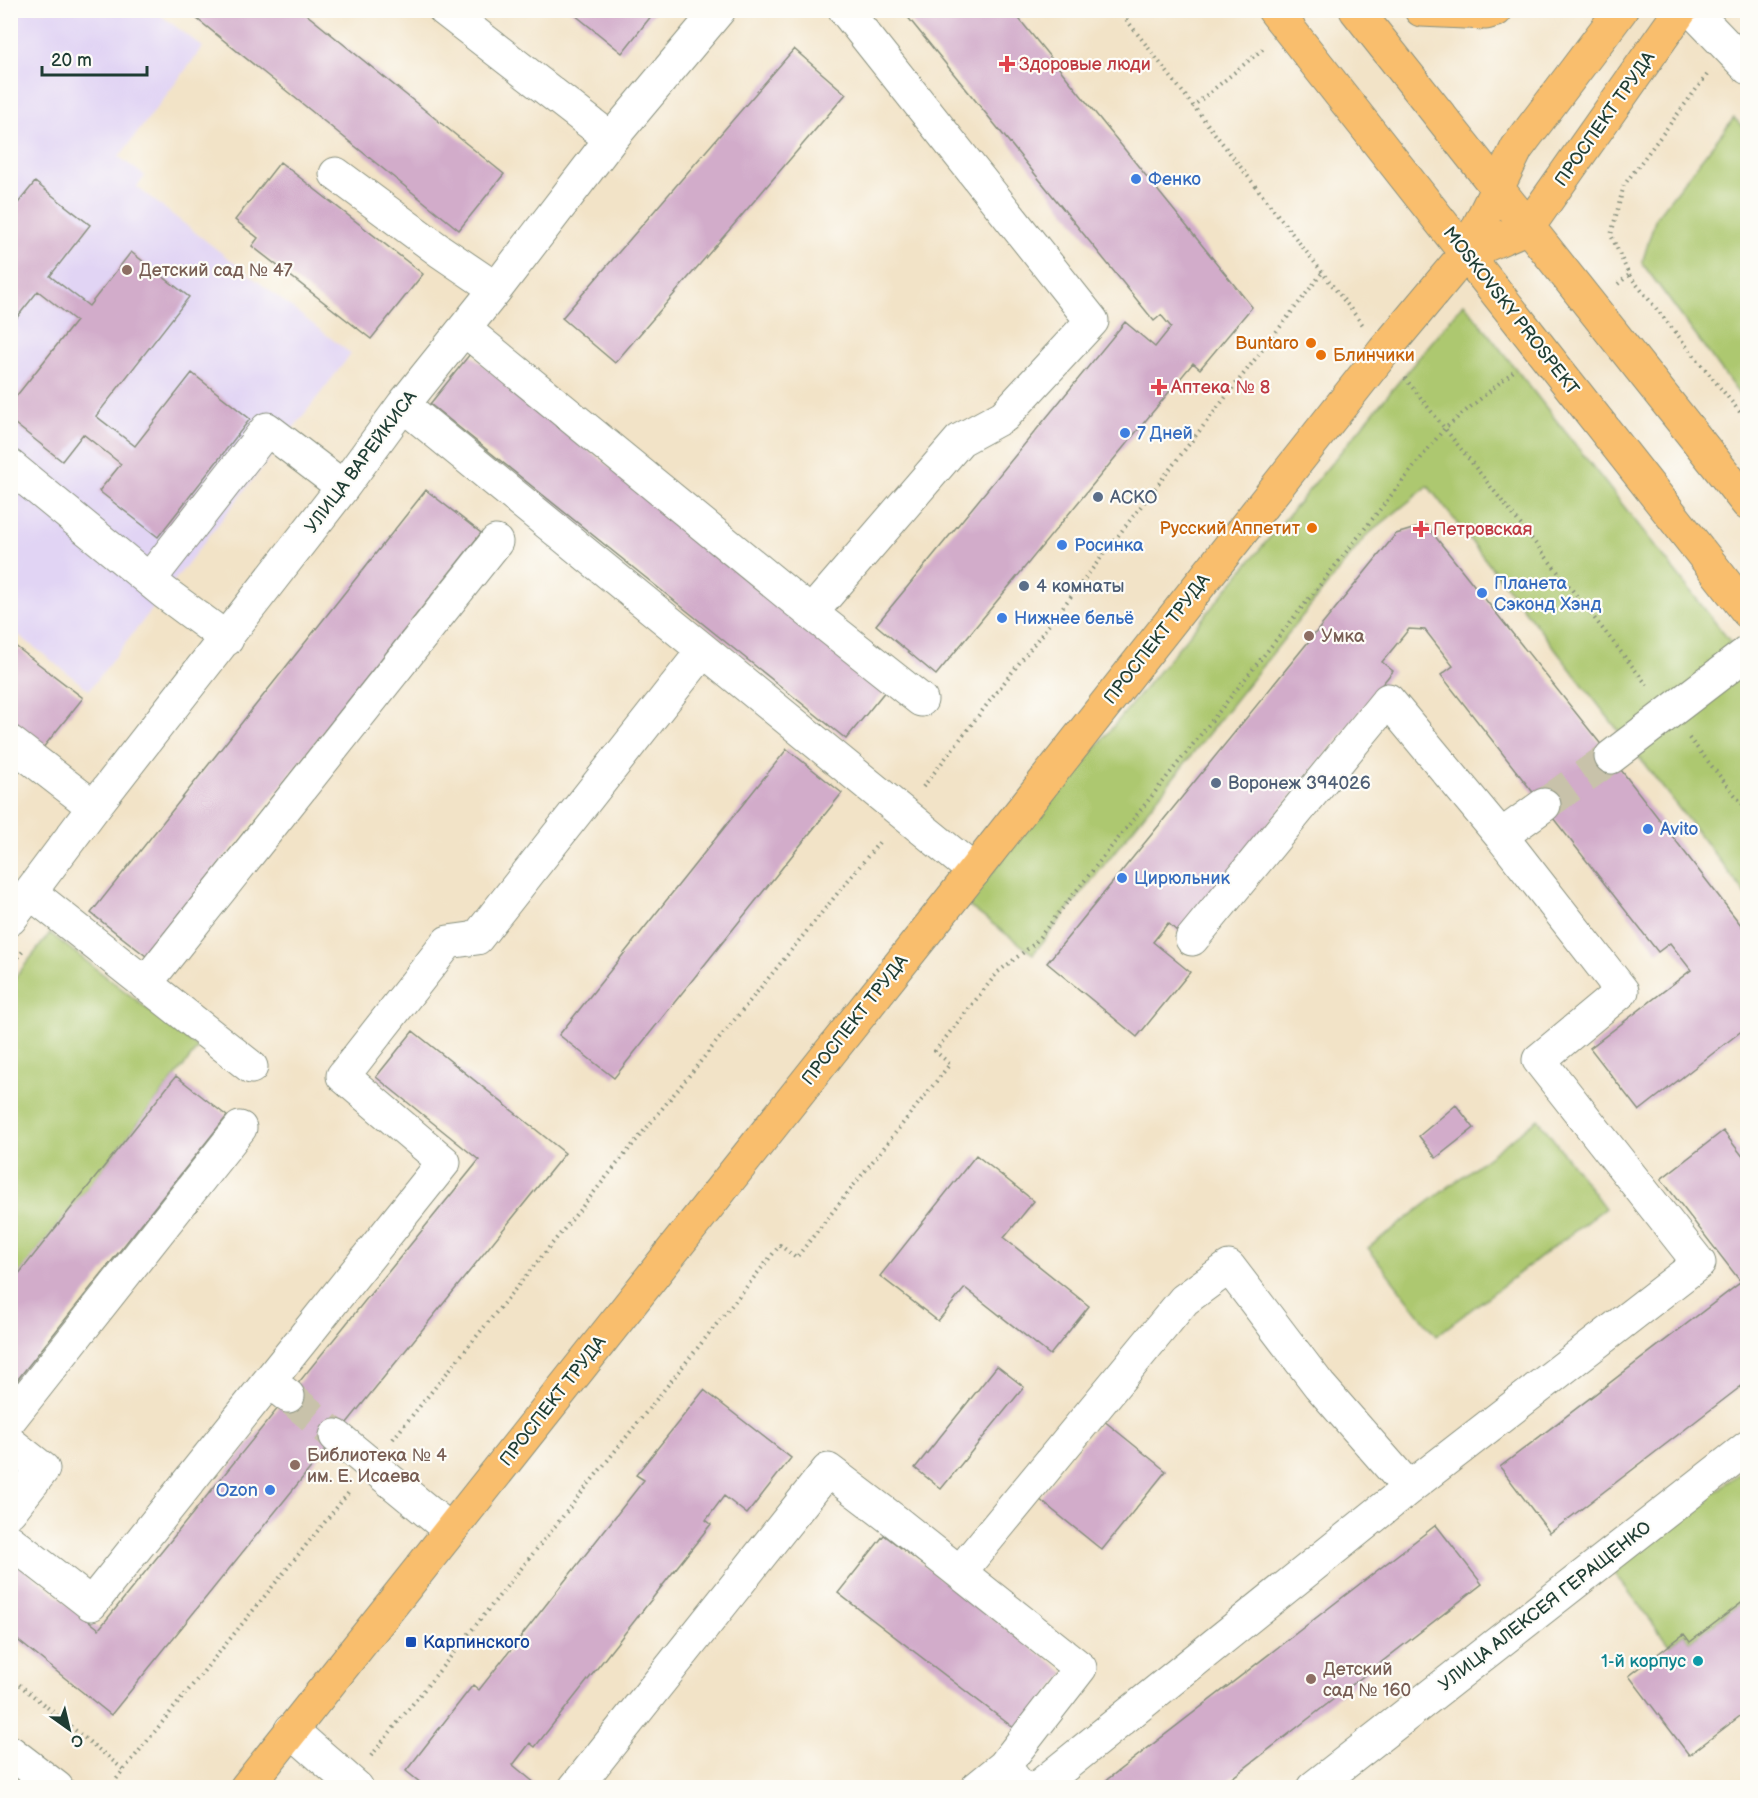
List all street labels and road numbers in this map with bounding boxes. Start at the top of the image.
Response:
street label: ПРОСПЕКТ ТРУДА [1551,48,1659,190]
street label: MOSKOVSKY PROSPEKT [1439,223,1583,400]
street label: УЛИЦА ВАРЕЙКИСА [301,387,421,537]
street label: ПРОСПЕКТ ТРУДА [1100,570,1214,708]
street label: ПРОСПЕКТ ТРУДА [798,951,912,1089]
street label: ПРОСПЕКТ ТРУДА [496,1332,610,1470]
street label: УЛИЦА АЛЕКСЕЯ ГЕРАЩЕНКО [1435,1517,1655,1695]

